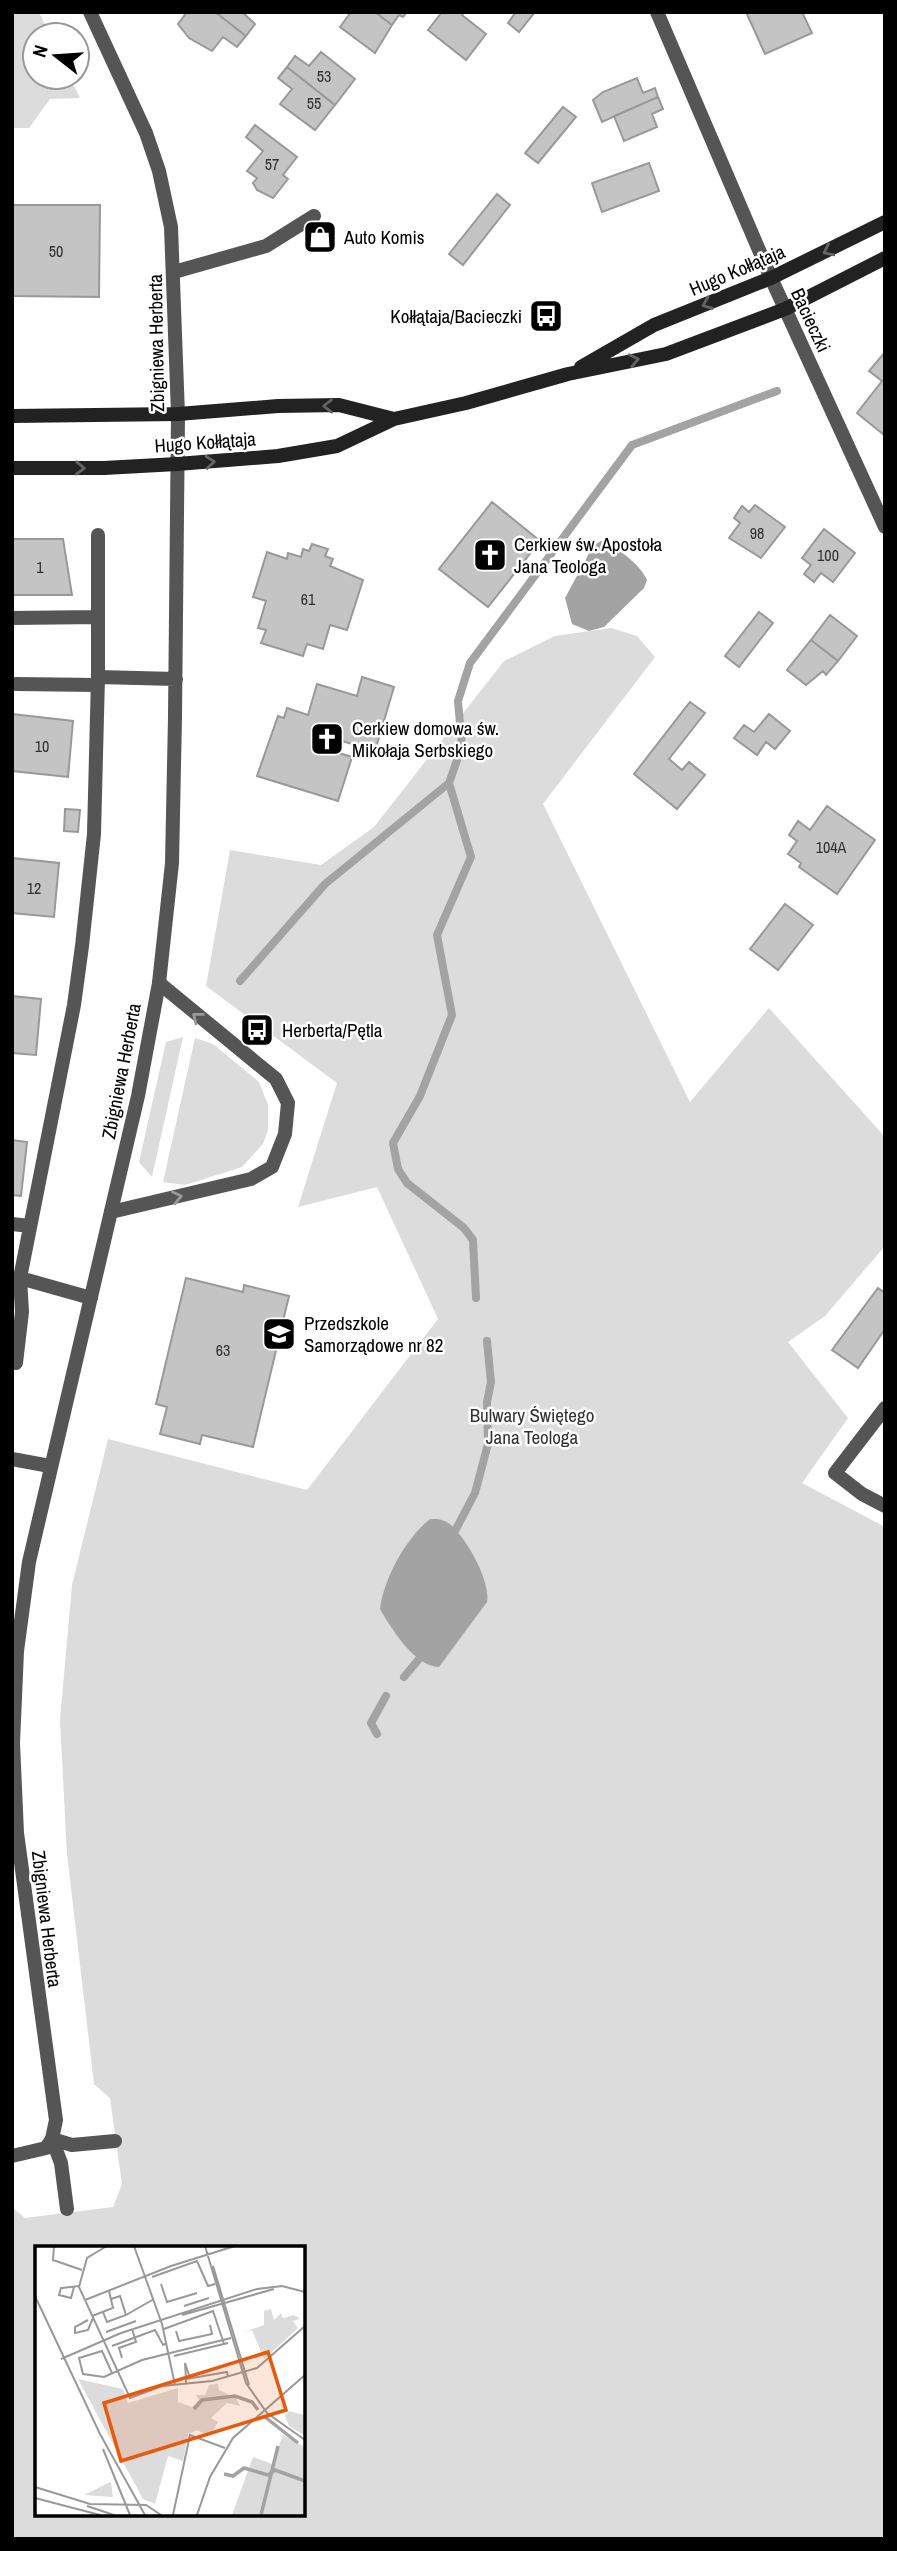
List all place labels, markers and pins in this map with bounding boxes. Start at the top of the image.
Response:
shop icon: Auto Komis [301,218,339,256]
place label: Auto Komis [343,224,425,250]
bus stop icon: Kołłątaja/Bacieczki [527,297,565,335]
place label: Kołłątaja/Bacieczki [390,303,522,329]
place label: Cerkiew św. Apostoła Jana Teologa [514,531,662,579]
church icon: Cerkiew św. Apostoła Jana Teologa [471,536,509,574]
place label: Cerkiew domowa św. Mikołaja Serbskiego [352,715,499,763]
church icon: Cerkiew domowa św. Mikołaja Serbskiego [308,720,346,758]
bus stop icon: Herberta/Pętla [238,1011,276,1049]
place label: Herberta/Pętla [282,1017,383,1043]
place label: Przedszkole Samorządowe nr 82 [304,1310,443,1358]
school or university icon: Przedszkole Samorządowe nr 82 [260,1315,298,1353]

